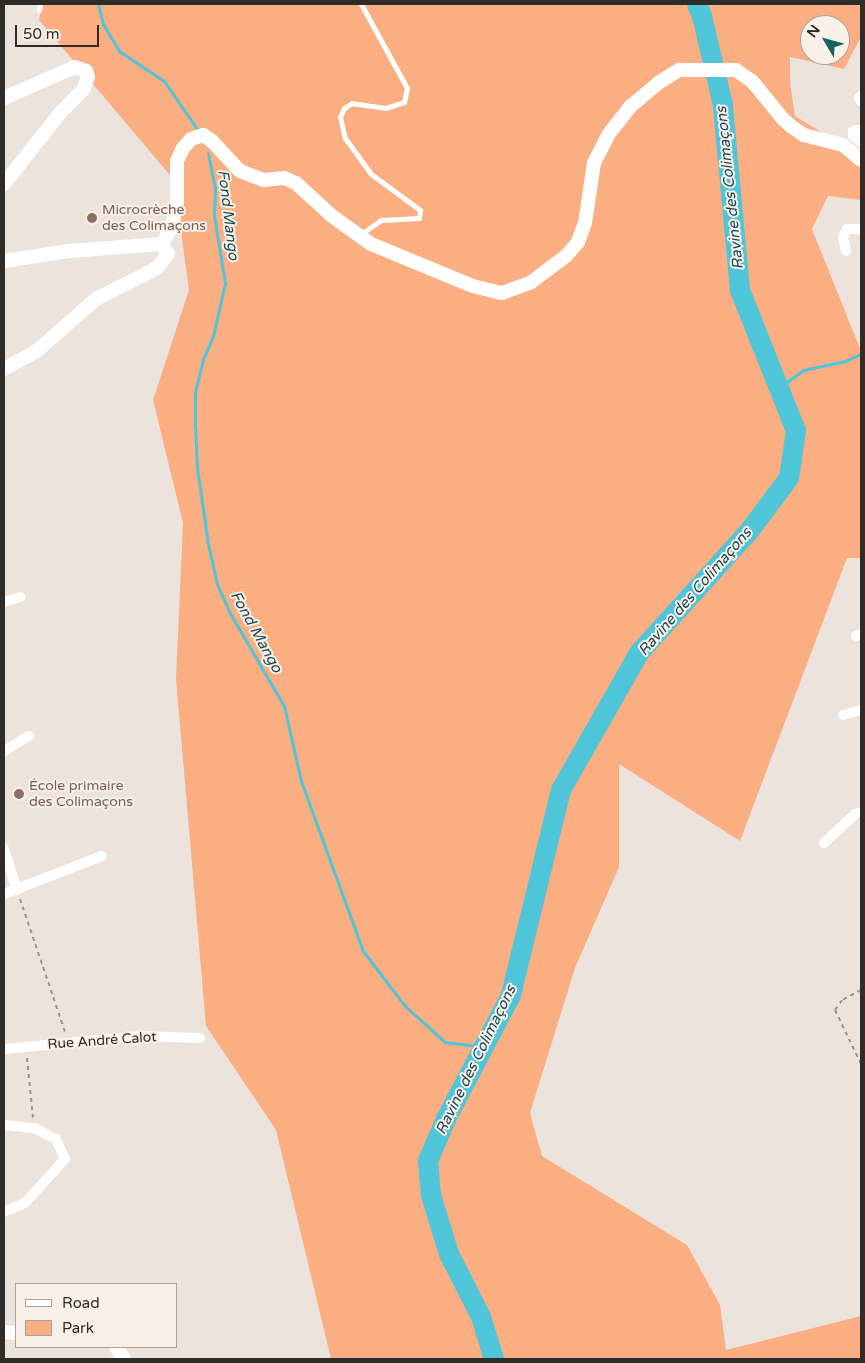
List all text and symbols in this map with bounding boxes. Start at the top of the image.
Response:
scale bar [18,15,101,47]
north arrow [800,15,850,65]
text: N [803,22,824,41]
text: 50 m [23,25,60,43]
water label: Ravine des Colimaçons [712,106,748,270]
water label: Fond Mango [214,169,242,261]
place label: Microcrèche des Colimaçons [102,202,206,234]
marker: Microcrèche des Colimaçons [86,212,98,224]
water label: Ravine des Colimaçons [635,524,755,660]
water label: Fond Mango [226,588,286,676]
place label: École primaire des Colimaçons [29,778,133,810]
marker: École primaire des Colimaçons [13,788,25,800]
water label: Ravine des Colimaçons [432,983,520,1137]
street label: Rue André Calot [47,1029,157,1053]
legend [15,1283,178,1348]
text: Road [62,1294,100,1312]
text: Park [62,1319,94,1337]

